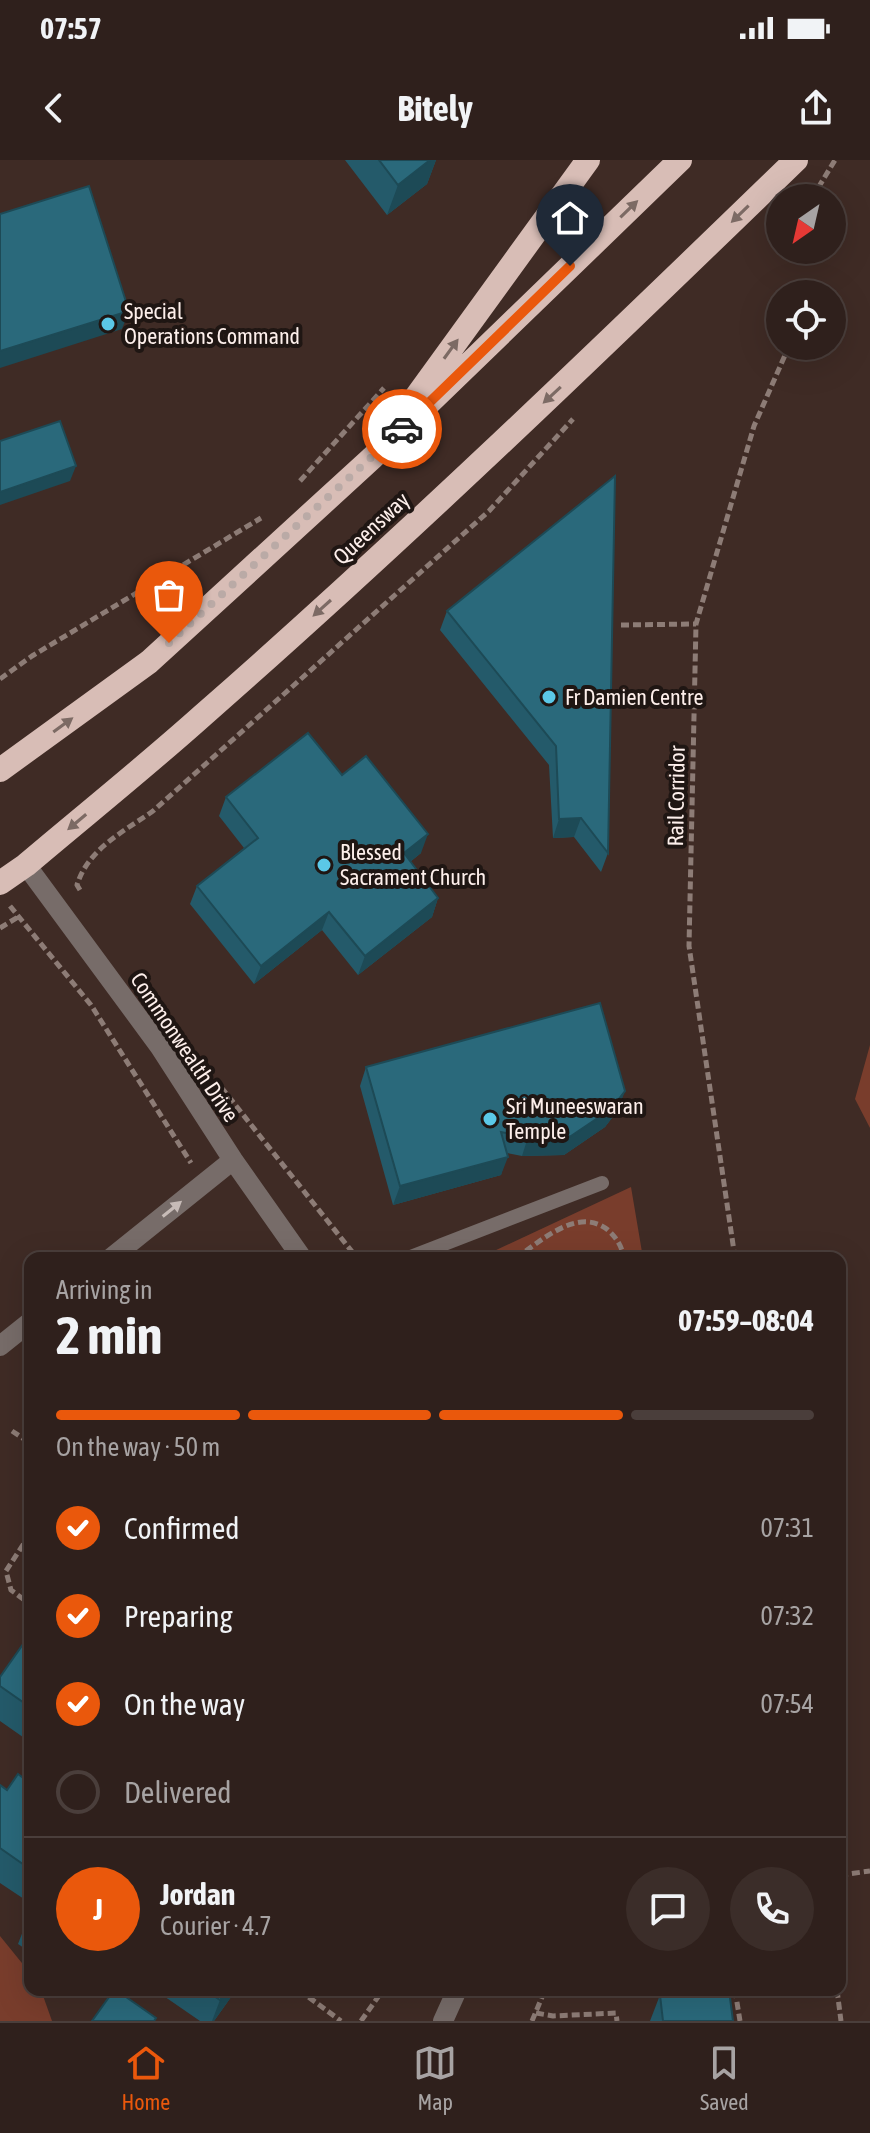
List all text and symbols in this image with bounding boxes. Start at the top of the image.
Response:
text: 07:57 [40,11,102,45]
icon: back [32,86,76,130]
icon: share [794,86,838,130]
text: Bitely [397,87,473,129]
pin [536,184,604,266]
north arrow [766,184,846,264]
map controls [766,184,846,360]
icon: home [548,196,592,240]
one-way arrow [620,200,639,218]
one-way arrow [731,205,750,223]
button: locate [766,280,846,360]
place label: Special Operations Command [124,298,300,349]
marker: Special Operations Command [99,315,117,333]
one-way arrow [442,339,458,360]
one-way arrow [543,385,562,403]
courier [362,389,442,469]
icon: car [380,407,424,451]
street label: Queensway [328,486,414,570]
pin [135,561,203,643]
icon: bag [147,573,191,617]
one-way arrow [313,599,332,617]
place label: Fr Damien Centre [565,684,703,710]
marker: Fr Damien Centre [540,688,558,706]
one-way arrow [53,717,74,733]
street label: Rail Corridor [662,745,690,847]
one-way arrow [67,813,87,830]
place label: Blessed Sacrament Church [340,839,486,890]
marker: Blessed Sacrament Church [315,856,333,874]
street label: Commonwealth Drive [125,967,245,1127]
place label: Sri Muneeswaran Temple [506,1093,644,1144]
marker: Sri Muneeswaran Temple [481,1110,499,1128]
one-way arrow [162,1201,182,1218]
text: Arriving in [56,1275,153,1305]
text: 07:59–08:04 [678,1303,814,1337]
text: 2 min [56,1305,162,1365]
text: On the way · 50 m [56,1432,220,1462]
icon: check [56,1506,100,1550]
text: Confirmed [124,1511,239,1545]
text: 07:31 [760,1513,814,1543]
icon: check [56,1594,100,1638]
text: Preparing [124,1599,233,1633]
text: 07:32 [760,1601,814,1631]
icon: check [56,1682,100,1726]
text: On the way [124,1687,245,1721]
text: 07:54 [760,1689,814,1719]
text: Delivered [124,1775,232,1809]
button: chat [626,1867,710,1951]
button: phone [730,1867,814,1951]
text: Jordan [160,1877,235,1911]
text: J [93,1892,103,1926]
text: Courier · 4.7 [160,1911,271,1941]
tab: Home [121,2041,170,2115]
tab: Map [413,2041,457,2115]
tab: Saved [700,2041,749,2115]

